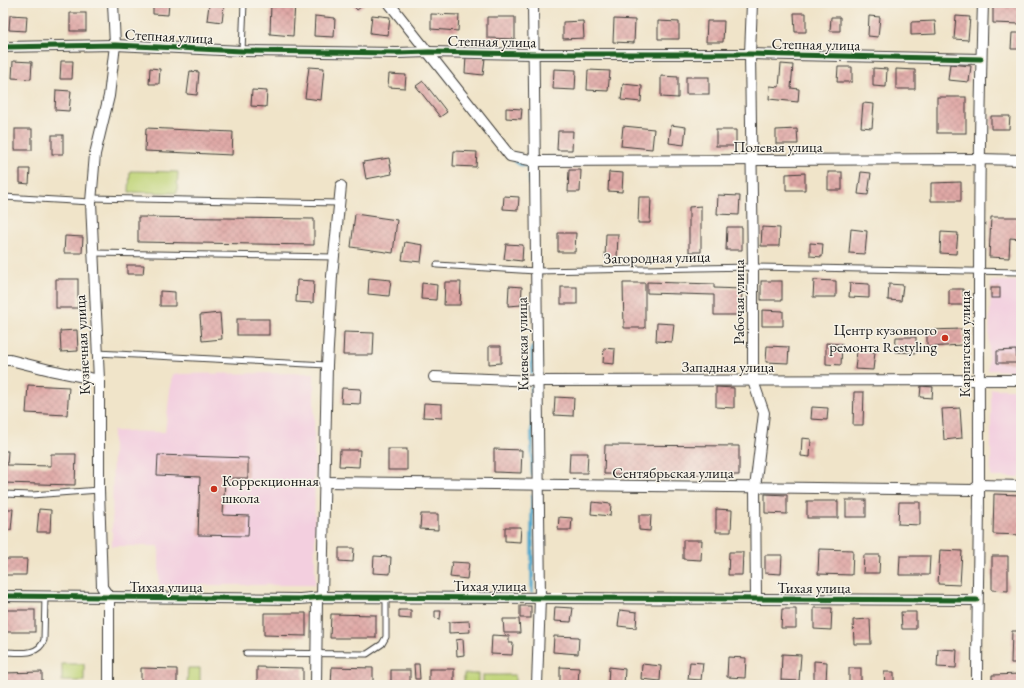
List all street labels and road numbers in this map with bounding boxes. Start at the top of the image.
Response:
street label: Степная улица [124,24,214,48]
street label: Степная улица [447,31,537,51]
street label: Степная улица [771,34,861,54]
street label: Полевая улица [733,137,823,156]
street label: Загородная улица [604,247,710,267]
street label: Рабочая улица [729,259,748,345]
street label: Карпатская улица [955,291,974,397]
street label: Кузнечная улица [70,294,94,396]
street label: Киевская улица [512,297,532,391]
street label: Западная улица [682,357,774,376]
street label: Сентябрьская улица [612,463,734,482]
street label: Тихая улица [453,576,527,595]
street label: Тихая улица [129,577,203,596]
street label: Тихая улица [777,578,851,597]

